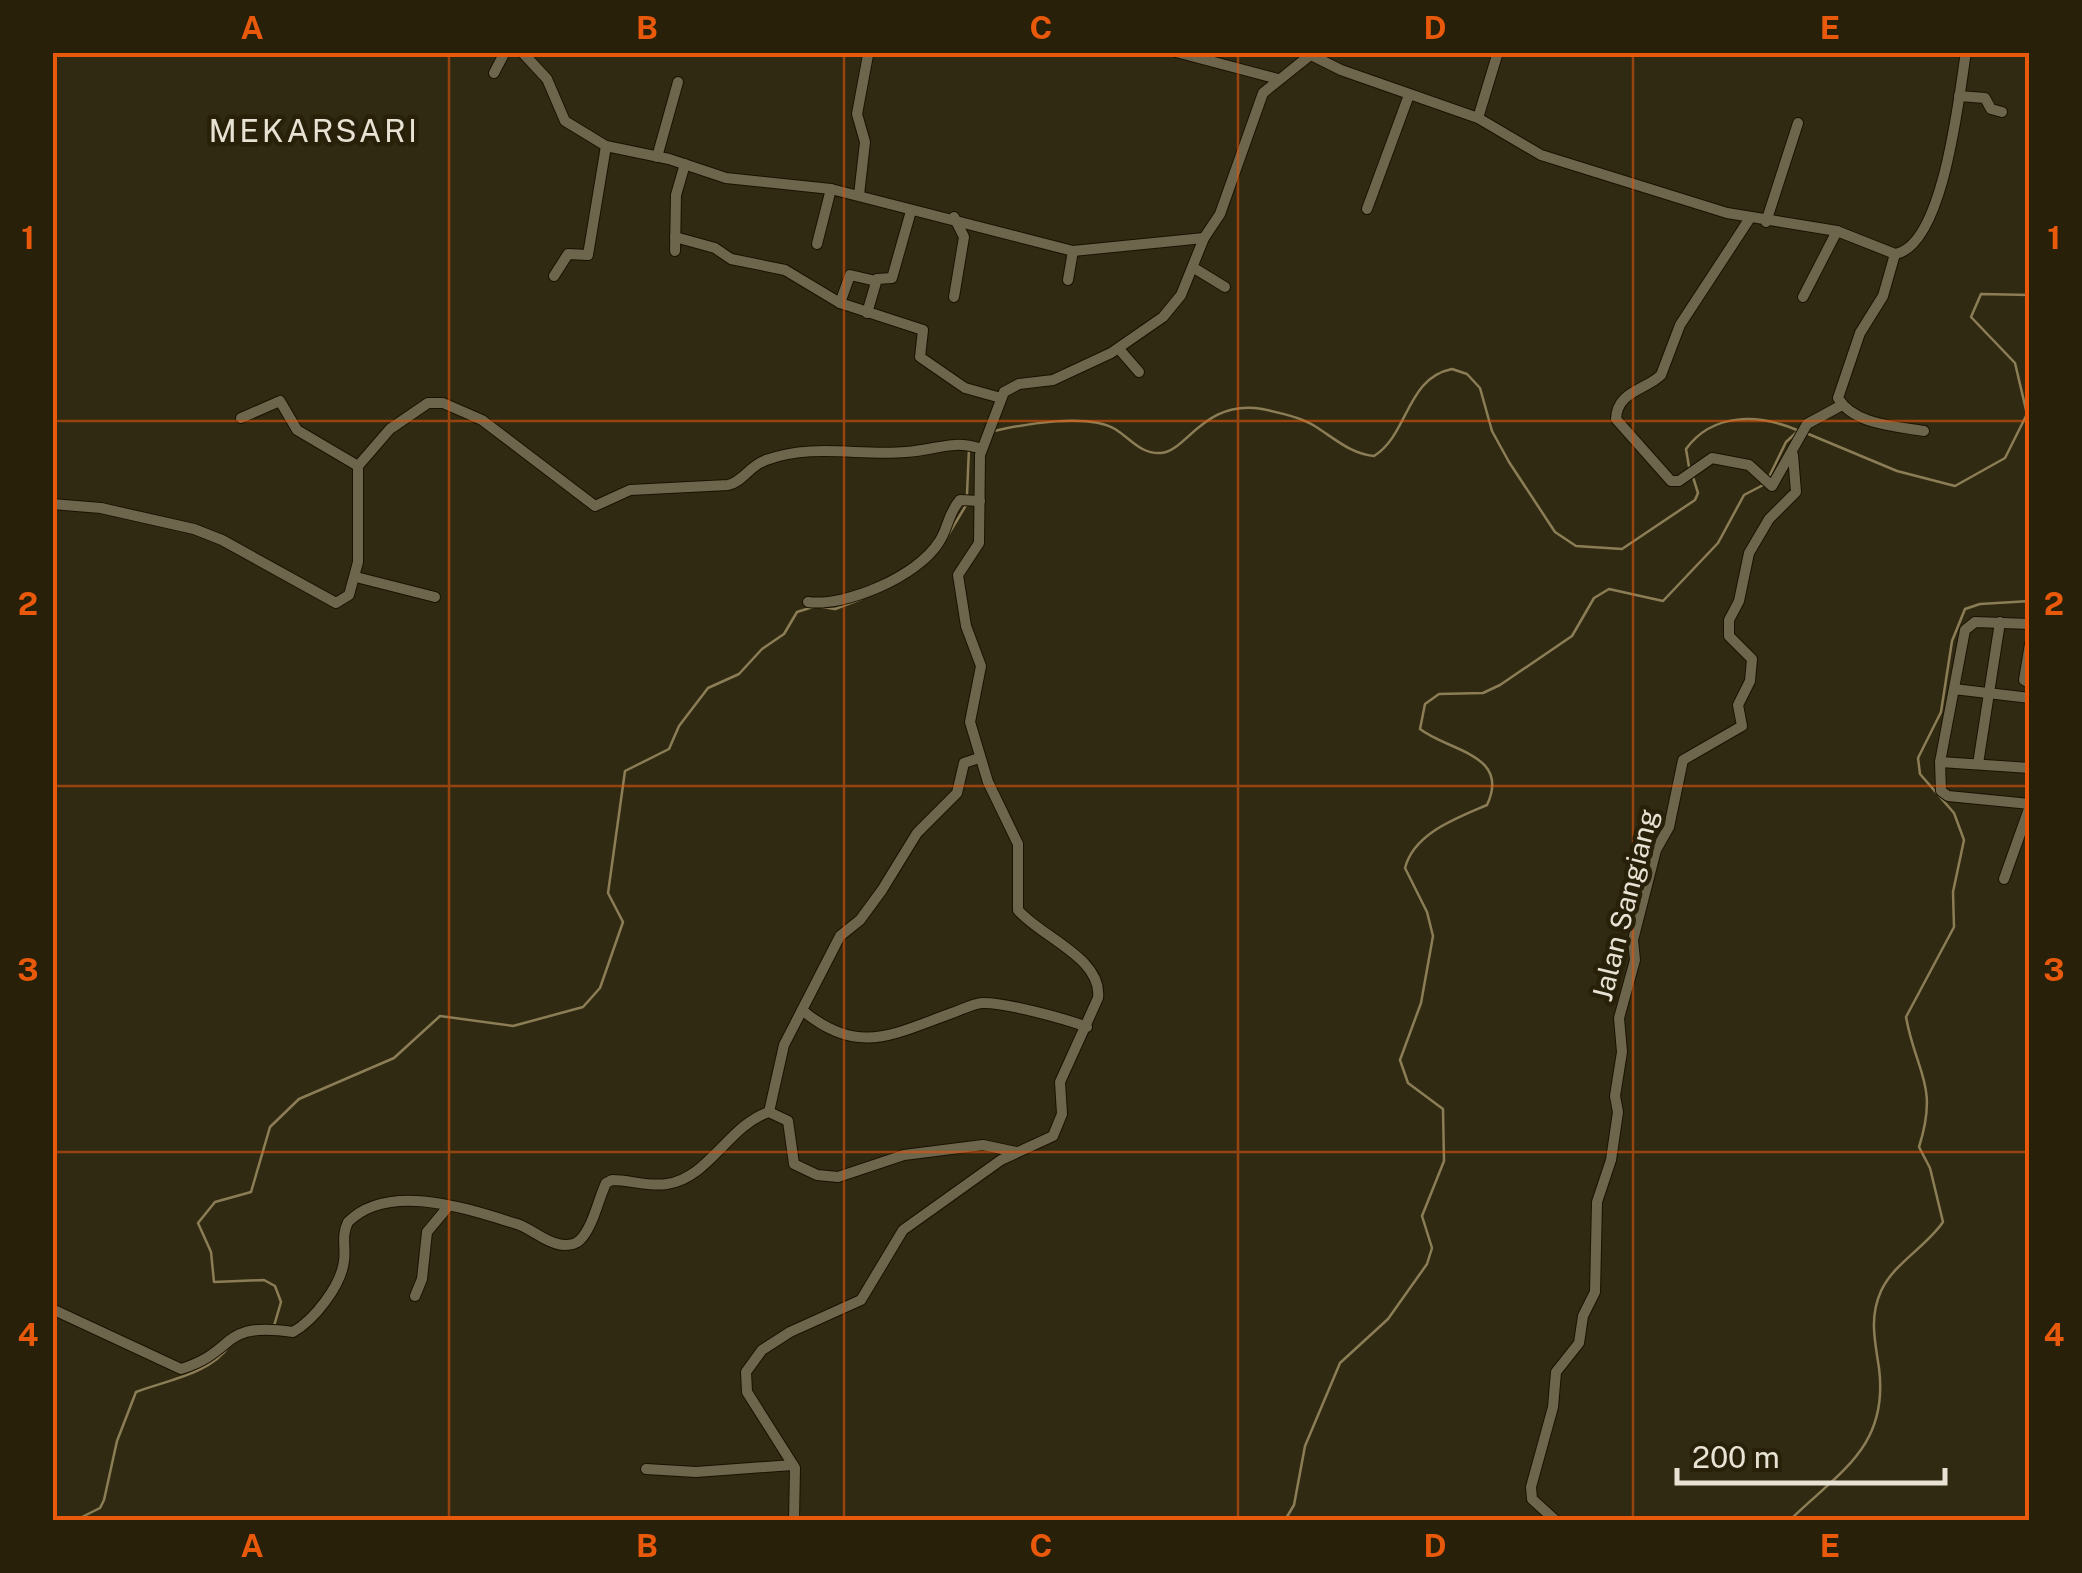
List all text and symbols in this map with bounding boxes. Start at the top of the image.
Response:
text: A [240,9,264,46]
text: B [636,9,658,46]
text: C [1030,9,1052,46]
text: D [1423,9,1447,46]
text: E [1820,9,1840,46]
district label: MEKARSARI [208,112,420,149]
text: 1 [21,219,35,256]
text: 1 [2047,219,2061,256]
text: 2 [18,585,38,622]
text: 2 [2044,585,2064,622]
street label: Jalan Sangiang [1585,805,1664,1004]
text: 3 [17,951,39,988]
text: 3 [2043,951,2065,988]
text: 4 [18,1316,39,1353]
text: 4 [2044,1316,2065,1353]
scale bar [1677,1423,1944,1485]
text: 200 m [1692,1439,1780,1475]
text: A [240,1527,264,1564]
text: B [636,1527,658,1564]
text: C [1030,1527,1052,1564]
text: D [1423,1527,1447,1564]
text: E [1820,1527,1840,1564]

